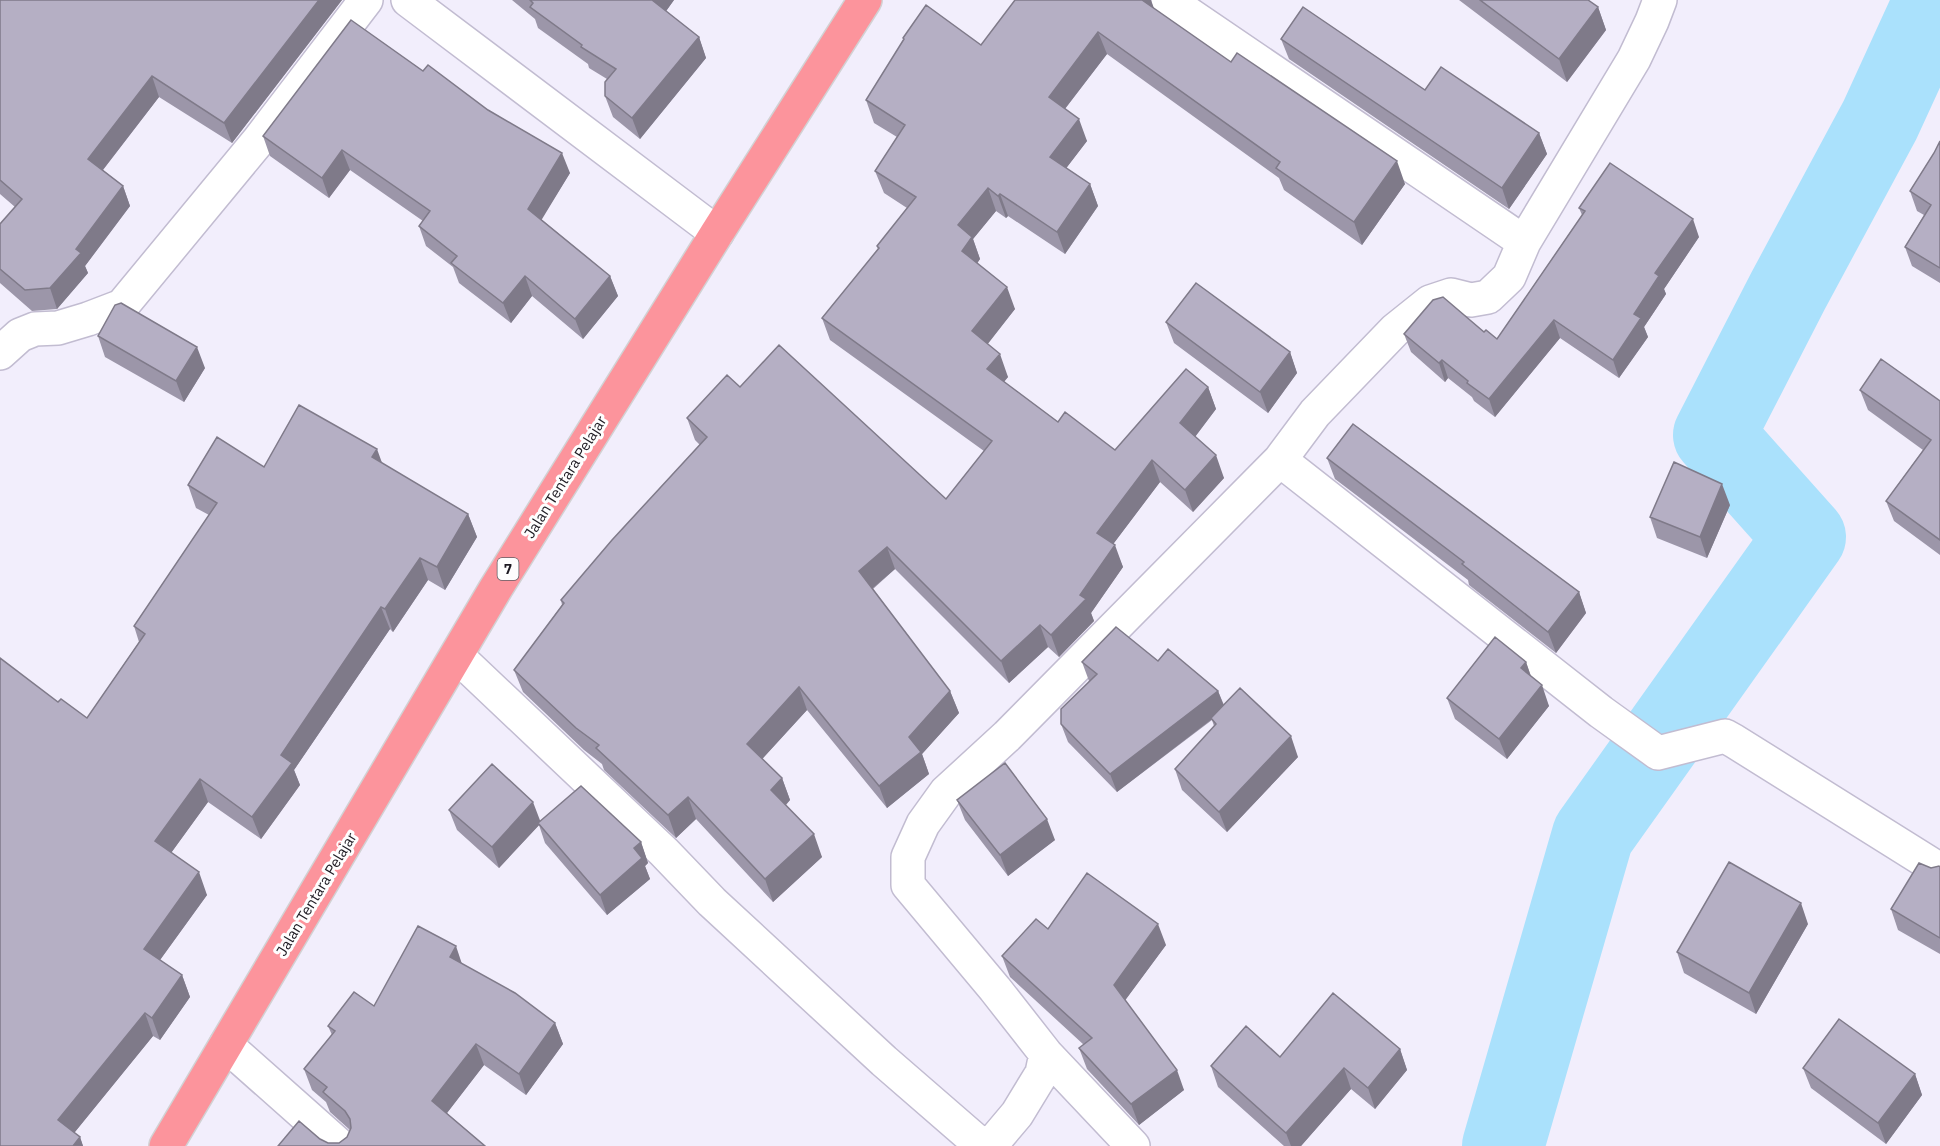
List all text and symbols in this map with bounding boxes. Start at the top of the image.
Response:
street label: Jalan Tentara Pelajar [520,412,611,542]
road number: 7 [498,558,518,580]
street label: Jalan Tentara Pelajar [272,828,361,959]

